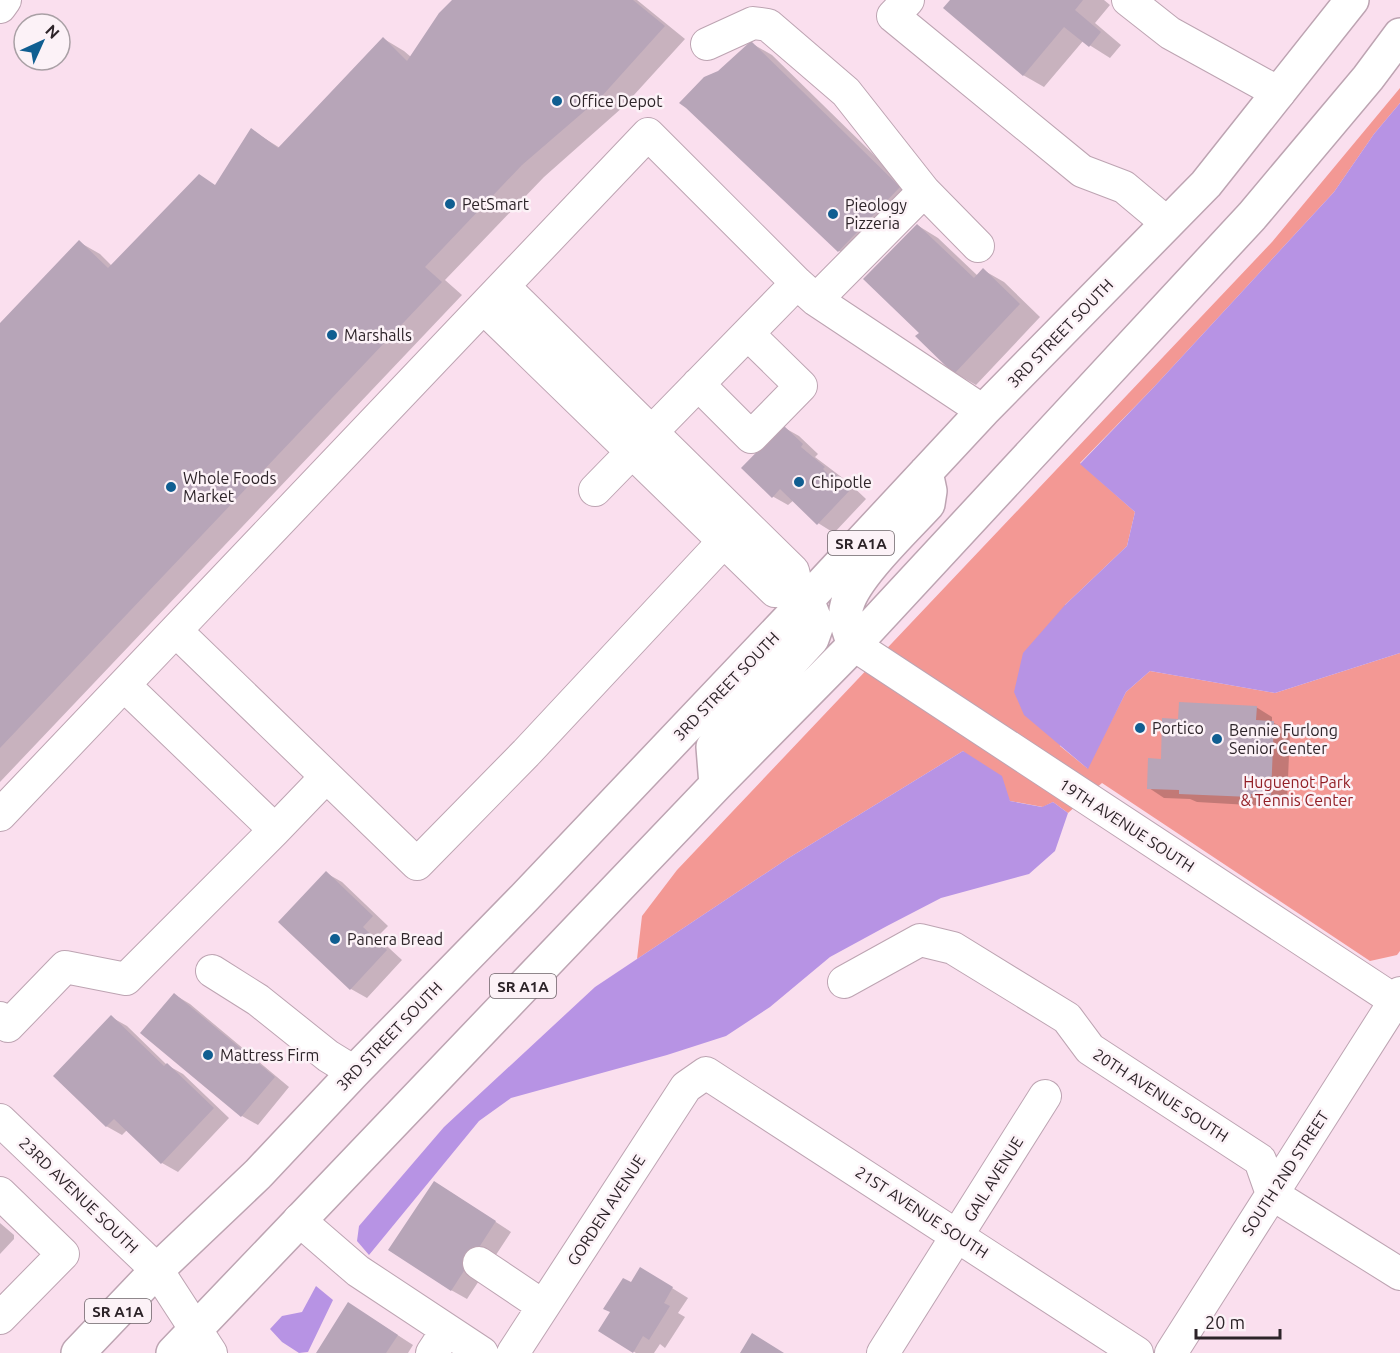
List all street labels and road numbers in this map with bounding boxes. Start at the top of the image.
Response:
street label: 3RD STREET SOUTH [1004,275,1116,391]
road number: SR A1A [828,531,894,555]
street label: 3RD STREET SOUTH [670,628,782,744]
street label: 19TH AVENUE SOUTH [1056,775,1198,875]
road number: SR A1A [490,974,556,998]
street label: 3RD STREET SOUTH [333,978,445,1094]
street label: 20TH AVENUE SOUTH [1090,1045,1232,1145]
street label: SOUTH 2ND STREET [1238,1107,1332,1239]
street label: 23RD AVENUE SOUTH [16,1133,142,1257]
street label: GAIL AVENUE [960,1133,1026,1225]
street label: GORDEN AVENUE [563,1151,649,1269]
street label: 21ST AVENUE SOUTH [852,1162,992,1262]
road number: SR A1A [85,1299,151,1323]

